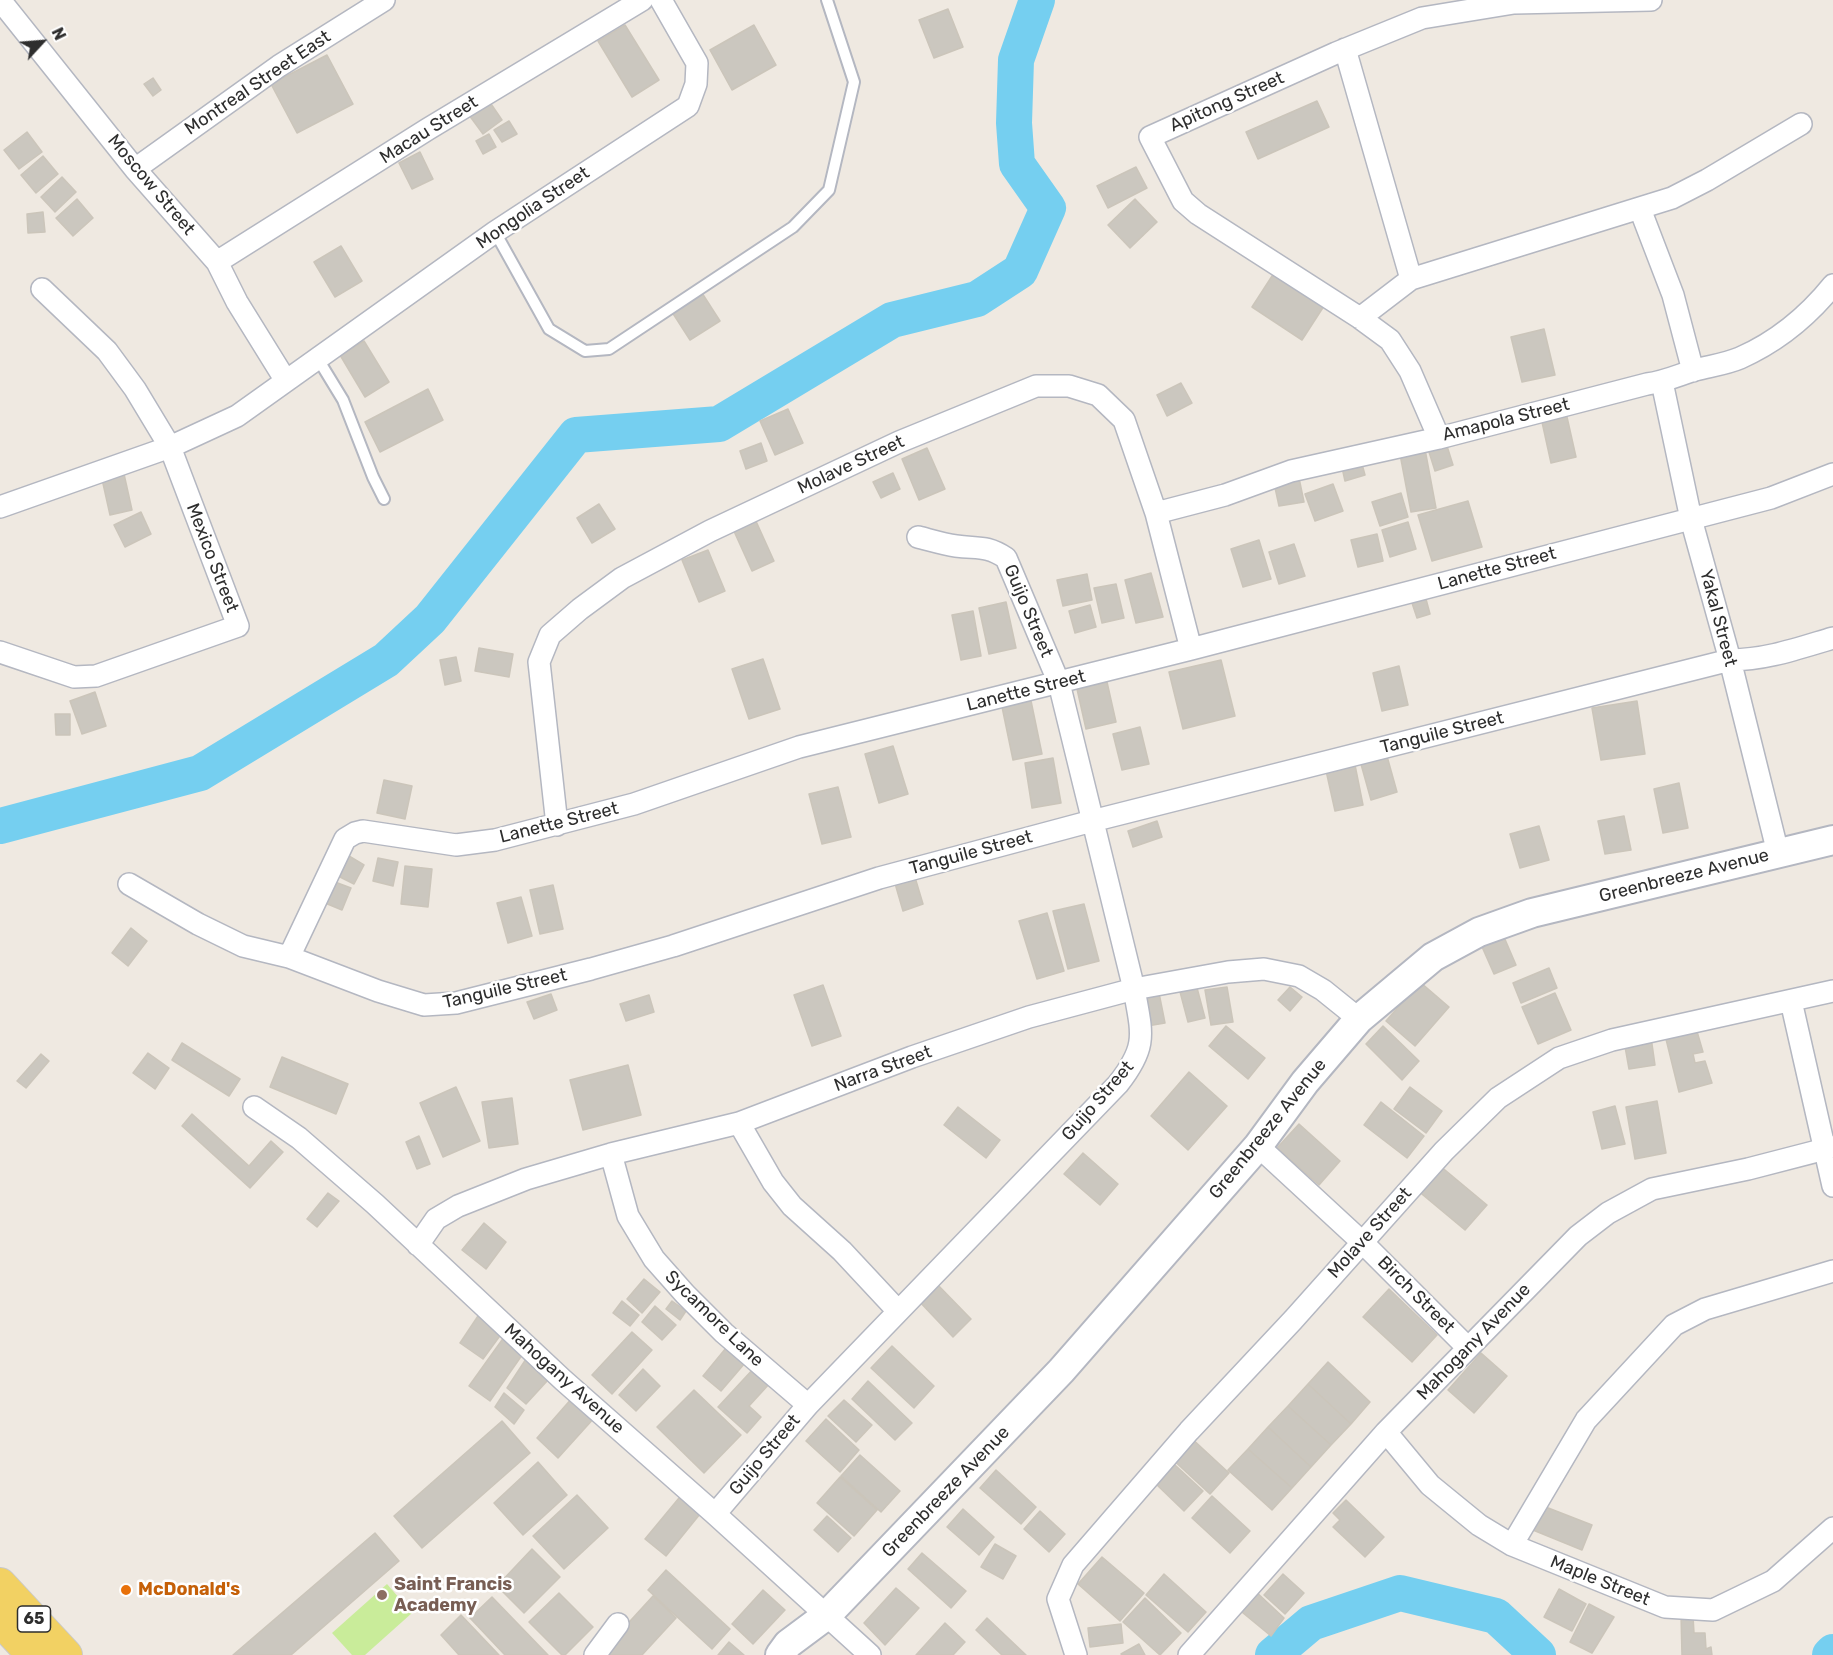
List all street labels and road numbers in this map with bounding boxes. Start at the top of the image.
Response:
street label: Montreal Street East [181,26,335,140]
street label: Apitong Street [1167,67,1287,137]
street label: Macau Street [376,91,482,169]
street label: Moscow Street [103,130,199,240]
street label: Mongolia Street [472,162,594,254]
street label: Amapola Street [1440,394,1572,446]
street label: Molave Street [794,431,908,499]
street label: Mexico Street [181,500,243,616]
street label: Lanette Street [1435,543,1559,595]
street label: Guijo Street [999,561,1057,661]
street label: Yakal Street [1695,567,1741,669]
street label: Lanette Street [964,666,1088,716]
street label: Tanguile Street [1378,707,1506,759]
street label: Lanette Street [497,798,621,848]
street label: Tanguile Street [907,826,1035,880]
street label: Greenbreeze Avenue [1597,844,1771,908]
street label: Tanguile Street [441,964,569,1014]
street label: Narra Street [831,1041,935,1097]
street label: Greenbreeze Avenue [1205,1055,1331,1203]
street label: Guijo Street [1057,1057,1139,1145]
street label: Molave Street [1324,1183,1416,1283]
street label: Birch Street [1373,1252,1459,1338]
street label: Sycamore Lane [660,1266,768,1372]
street label: Mahogany Avenue [1413,1279,1535,1405]
street label: Mahogany Avenue [499,1319,629,1439]
street label: Guijo Street [725,1410,805,1500]
street label: Greenbreeze Avenue [878,1422,1014,1562]
street label: Maple Street [1547,1551,1653,1611]
road number: 65 [18,1606,51,1632]

